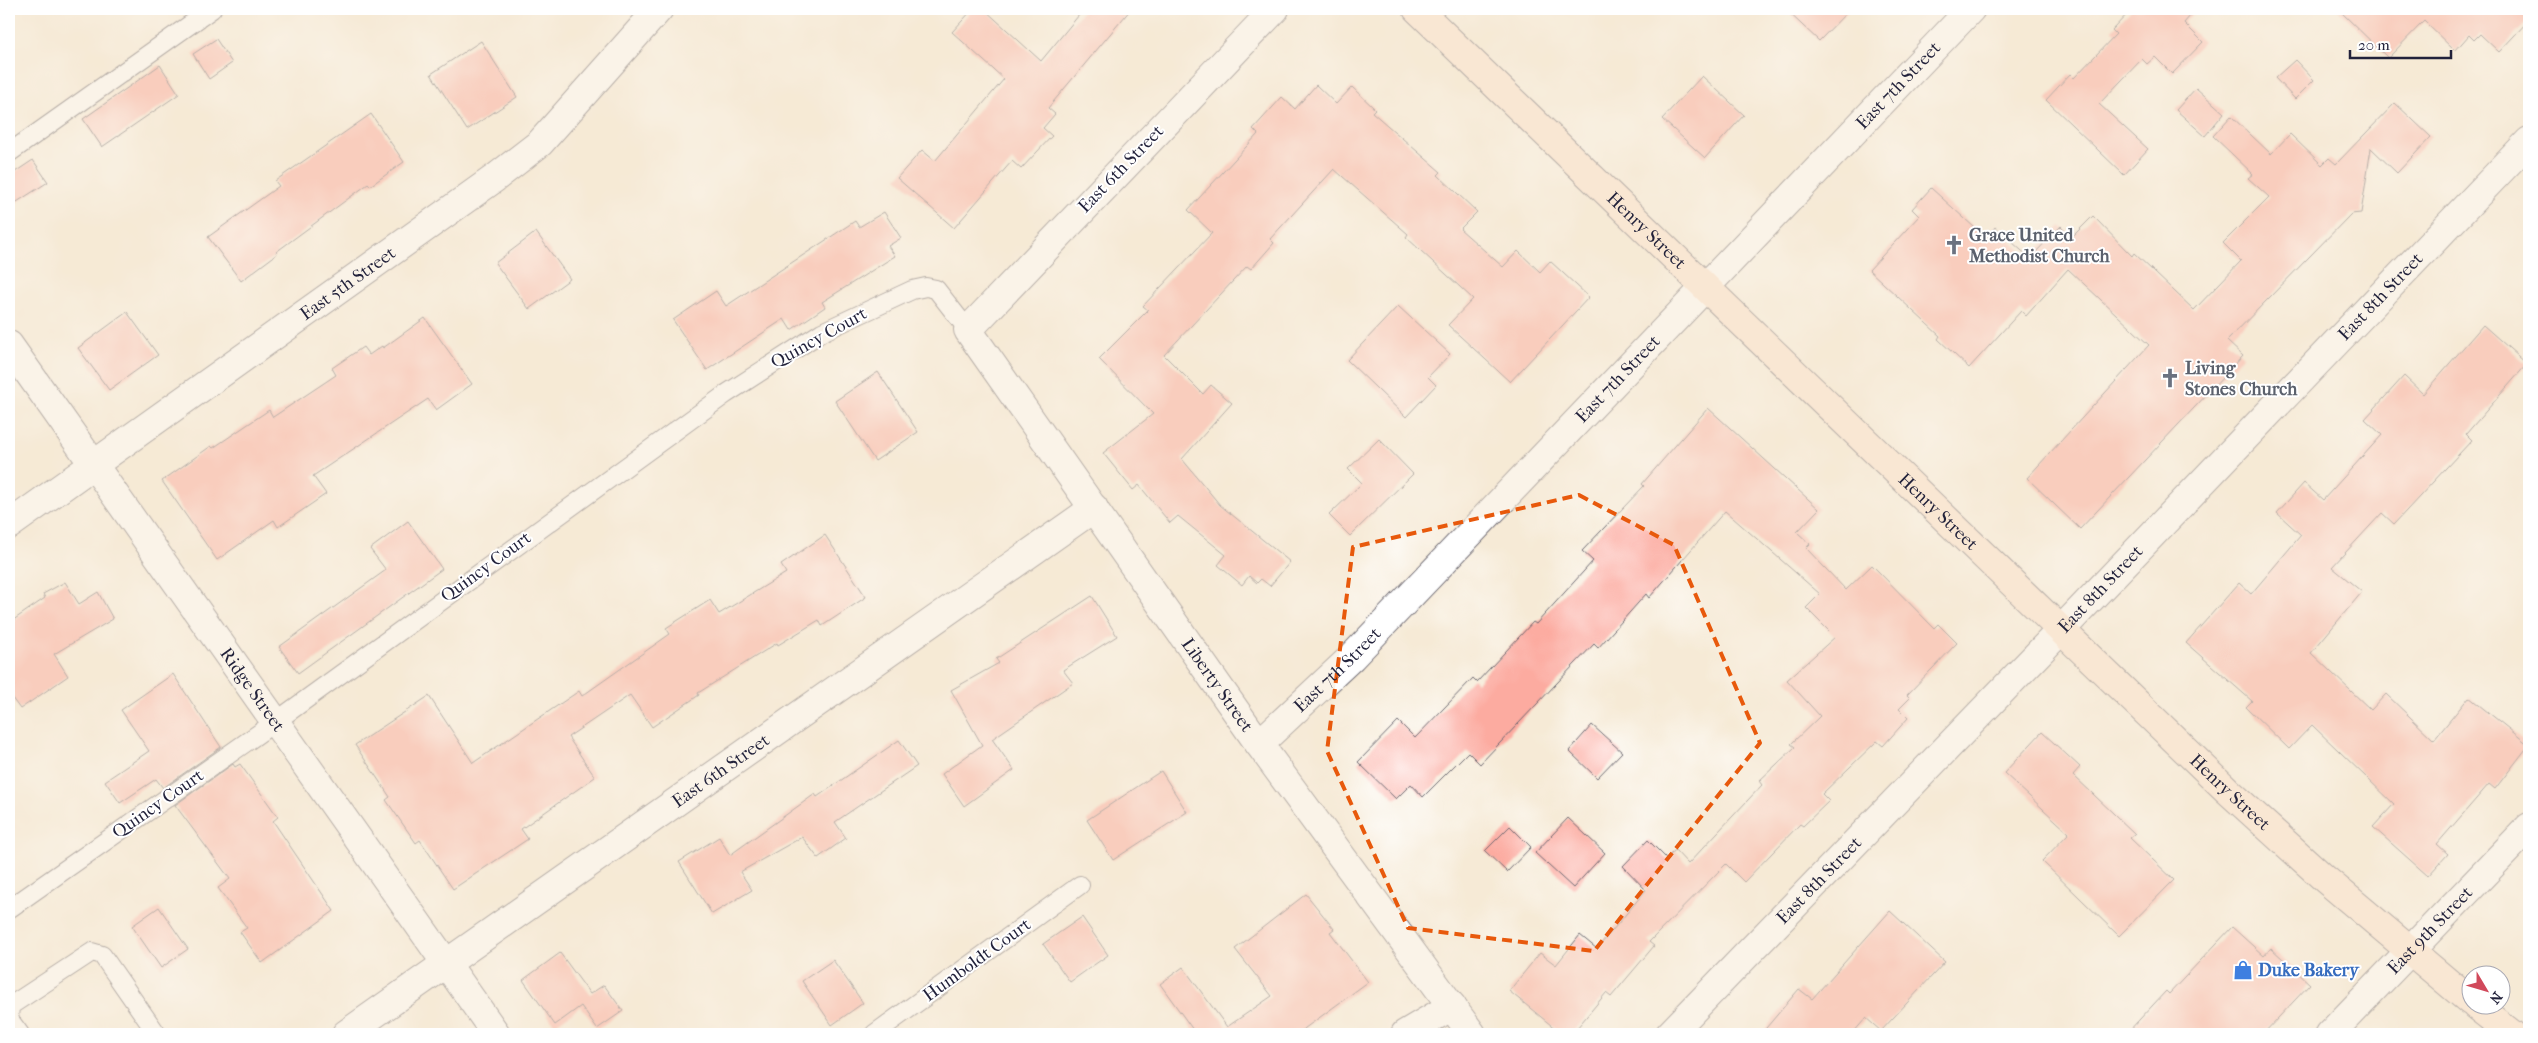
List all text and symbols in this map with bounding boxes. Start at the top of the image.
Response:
scale bar [2350,28,2452,60]
text: 20 m [2358,36,2390,54]
street label: East 7th Street [1852,37,1945,133]
street label: East 6th Street [1074,120,1169,217]
street label: Henry Street [1603,187,1691,274]
place label: Grace United Methodist Church [1968,225,2110,267]
church icon: Grace United Methodist Church [1943,234,1965,256]
street label: East 5th Street [296,242,400,324]
street label: East 8th Street [2334,248,2427,345]
street label: Quincy Court [767,303,871,373]
street label: East 7th Street [1571,330,1665,427]
place label: Living Stones Church [2185,358,2298,400]
church icon: Living Stones Church [2159,367,2181,389]
street label: Henry Street [1894,469,1983,555]
street label: Quincy Court [437,527,536,607]
street label: East 8th Street [2053,540,2147,637]
street label: East 7th Street [1289,622,1386,716]
street label: Liberty Street [1177,634,1258,736]
street label: Ridge Street [216,644,290,736]
street label: East 6th Street [668,729,774,812]
street label: Henry Street [2186,750,2275,835]
street label: Quincy Court [108,765,208,843]
street label: East 8th Street [1772,832,1866,928]
street label: East 9th Street [2383,882,2477,978]
street label: Humboldt Court [919,914,1035,1006]
shop icon: Duke Bakery [2232,959,2254,981]
place label: Duke Bakery [2258,960,2360,981]
north arrow [2460,966,2510,1016]
text: N [2486,988,2506,1007]

